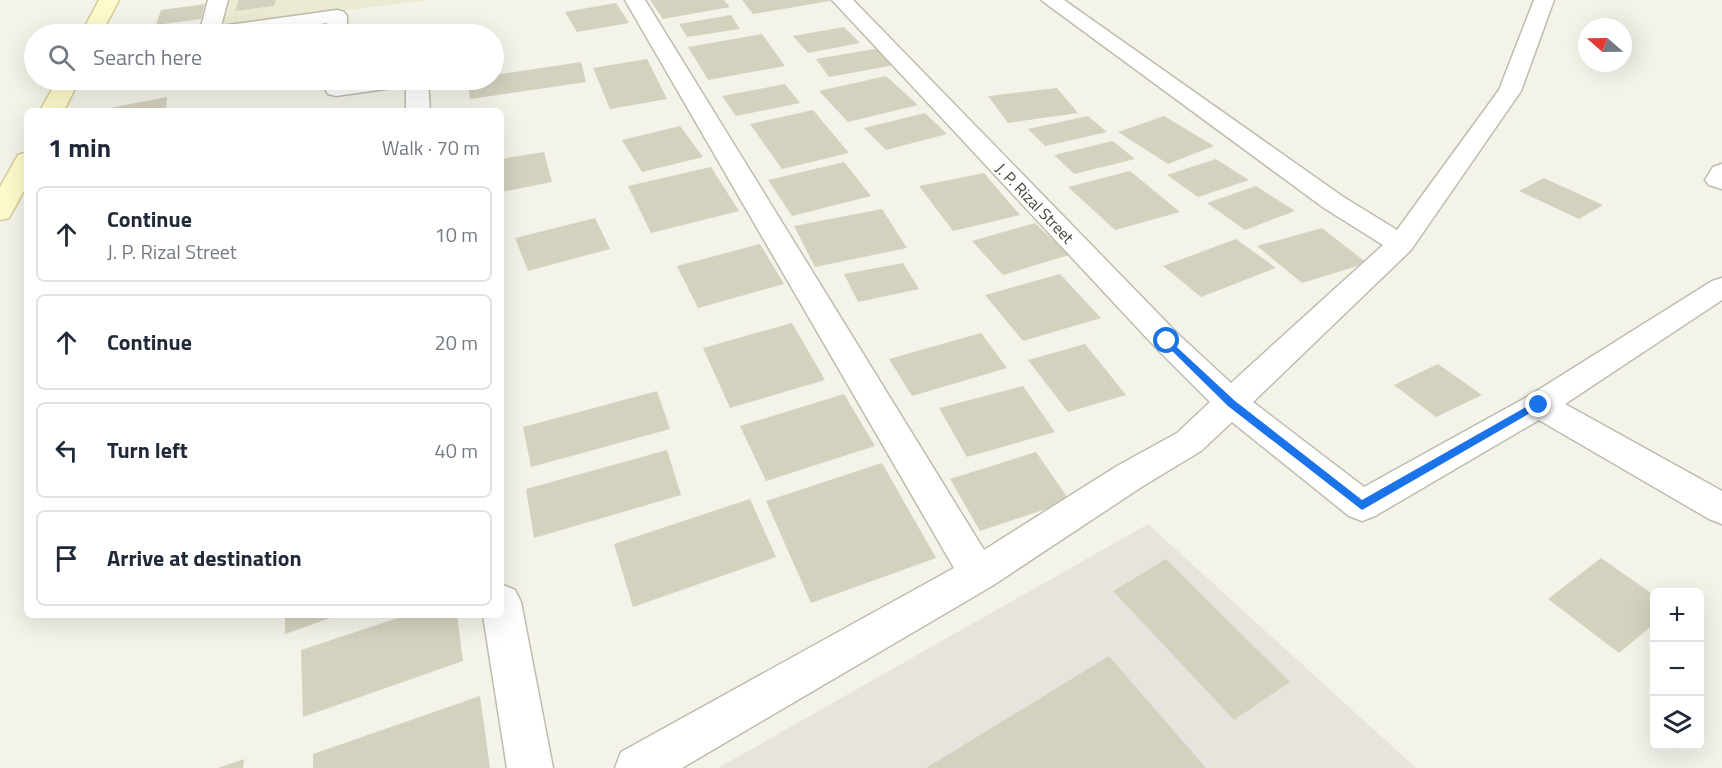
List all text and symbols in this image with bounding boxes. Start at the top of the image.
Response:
north arrow [1578,18,1632,72]
search box [24,24,504,90]
text: Search here [93,40,202,74]
icon: search [45,41,78,74]
text: 1 min [48,128,111,167]
text: Walk · 70 m [382,132,480,163]
street label: J. P. Rizal Street [990,157,1080,249]
text: Continue [107,202,192,236]
icon: ahead [50,218,83,251]
text: 10 m [434,219,478,250]
text: J. P. Rizal Street [107,236,237,267]
text: Continue [107,325,192,359]
icon: ahead [50,326,83,359]
text: 20 m [434,327,478,358]
route start [1153,327,1179,353]
route end [1525,391,1551,417]
text: Turn left [107,433,188,467]
icon: left [50,434,83,467]
text: 40 m [434,435,478,466]
text: Arrive at destination [107,541,302,575]
icon: arrive [50,542,83,575]
map controls [1650,588,1704,750]
button: + [1650,588,1704,642]
button: − [1650,642,1704,696]
button: layers [1650,696,1704,750]

